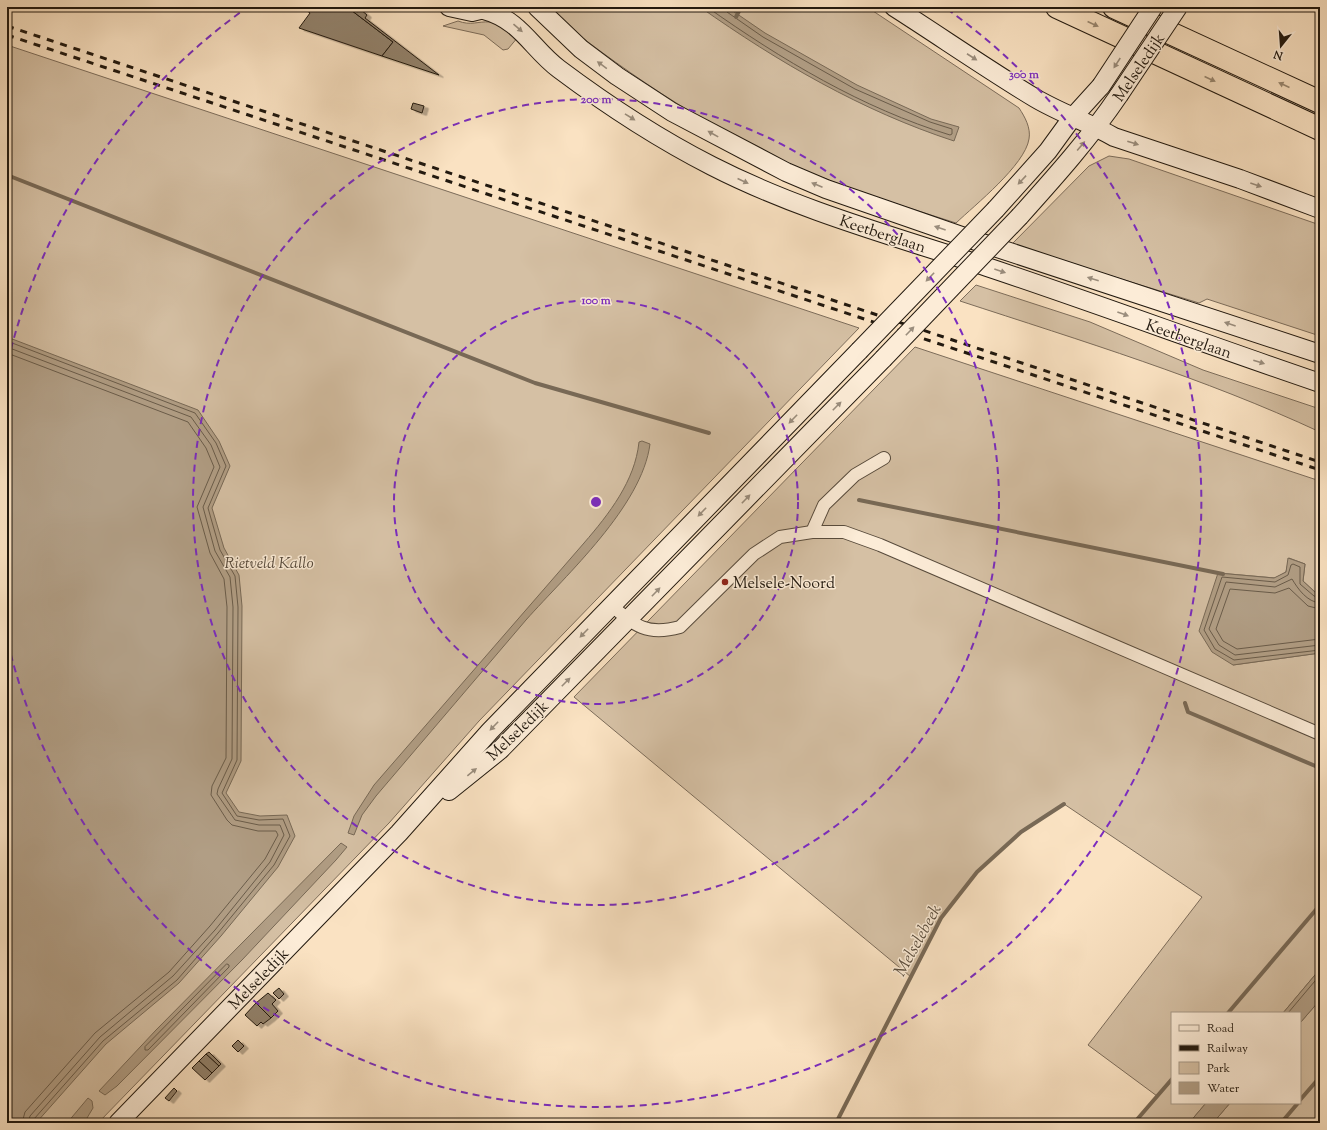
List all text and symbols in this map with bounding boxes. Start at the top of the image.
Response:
one-way arrow [1087,21,1098,27]
one-way arrow [513,23,523,33]
north arrow [1261,26,1301,66]
street label: Melseledijk [1109,29,1172,107]
text: N [1272,46,1286,64]
one-way arrow [967,53,977,61]
one-way arrow [1113,57,1120,69]
one-way arrow [597,61,608,69]
text: 300 m [1009,66,1039,84]
one-way arrow [1205,76,1216,82]
one-way arrow [1278,82,1290,88]
text: 200 m [581,91,611,109]
one-way arrow [624,114,636,121]
one-way arrow [707,130,718,137]
one-way arrow [1127,140,1139,146]
one-way arrow [1077,141,1086,151]
one-way arrow [1017,175,1027,185]
one-way arrow [738,178,749,184]
one-way arrow [812,182,823,188]
one-way arrow [1250,182,1262,188]
street label: Keetberglaan [836,211,929,260]
one-way arrow [933,225,945,231]
one-way arrow [995,269,1007,275]
one-way arrow [925,272,935,282]
one-way arrow [1087,276,1099,282]
text: 100 m [580,292,611,310]
one-way arrow [1117,312,1129,318]
street label: Keetberglaan [1142,315,1235,366]
one-way arrow [1224,321,1236,327]
one-way arrow [906,326,915,336]
one-way arrow [1253,359,1265,365]
one-way arrow [832,401,842,411]
one-way arrow [788,414,798,424]
one-way arrow [741,494,751,504]
centre of rings [589,495,603,509]
one-way arrow [697,507,707,517]
park label: Rietveld Kallo [224,553,314,576]
place label: Melsele-Noord [733,573,835,596]
marker: Melsele-Noord [720,577,730,587]
one-way arrow [651,587,660,597]
one-way arrow [579,628,589,638]
one-way arrow [562,678,571,687]
street label: Melseledijk [483,696,555,767]
one-way arrow [489,721,499,731]
one-way arrow [467,768,478,776]
water label: Melselebeek [889,900,949,981]
street label: Melseledijk [224,943,296,1016]
legend [1171,1012,1301,1104]
text: Road [1207,1020,1234,1038]
text: Railway [1207,1040,1248,1058]
text: Park [1207,1060,1230,1078]
text: Water [1207,1080,1240,1098]

